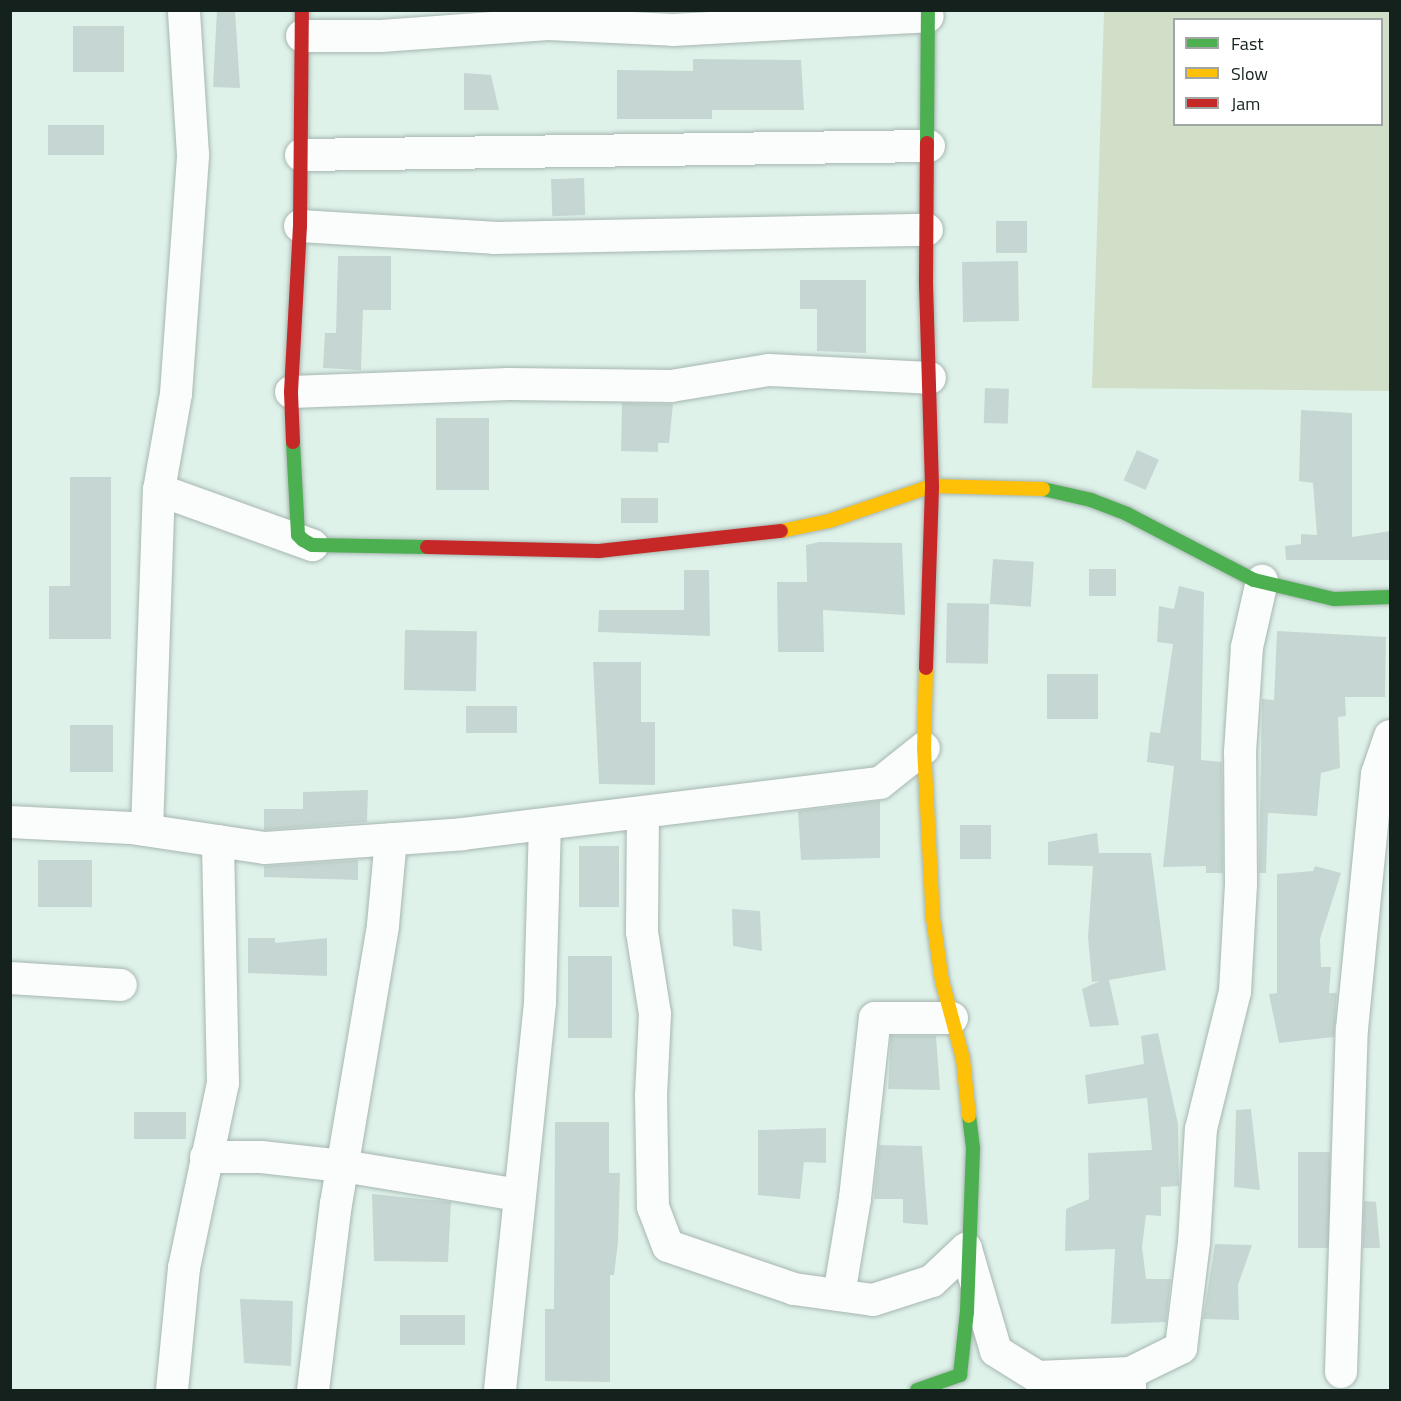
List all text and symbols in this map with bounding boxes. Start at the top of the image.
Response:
legend [1173,18,1383,126]
text: Fast [1231,30,1264,57]
text: Slow [1231,60,1268,87]
text: Jam [1231,90,1260,117]

